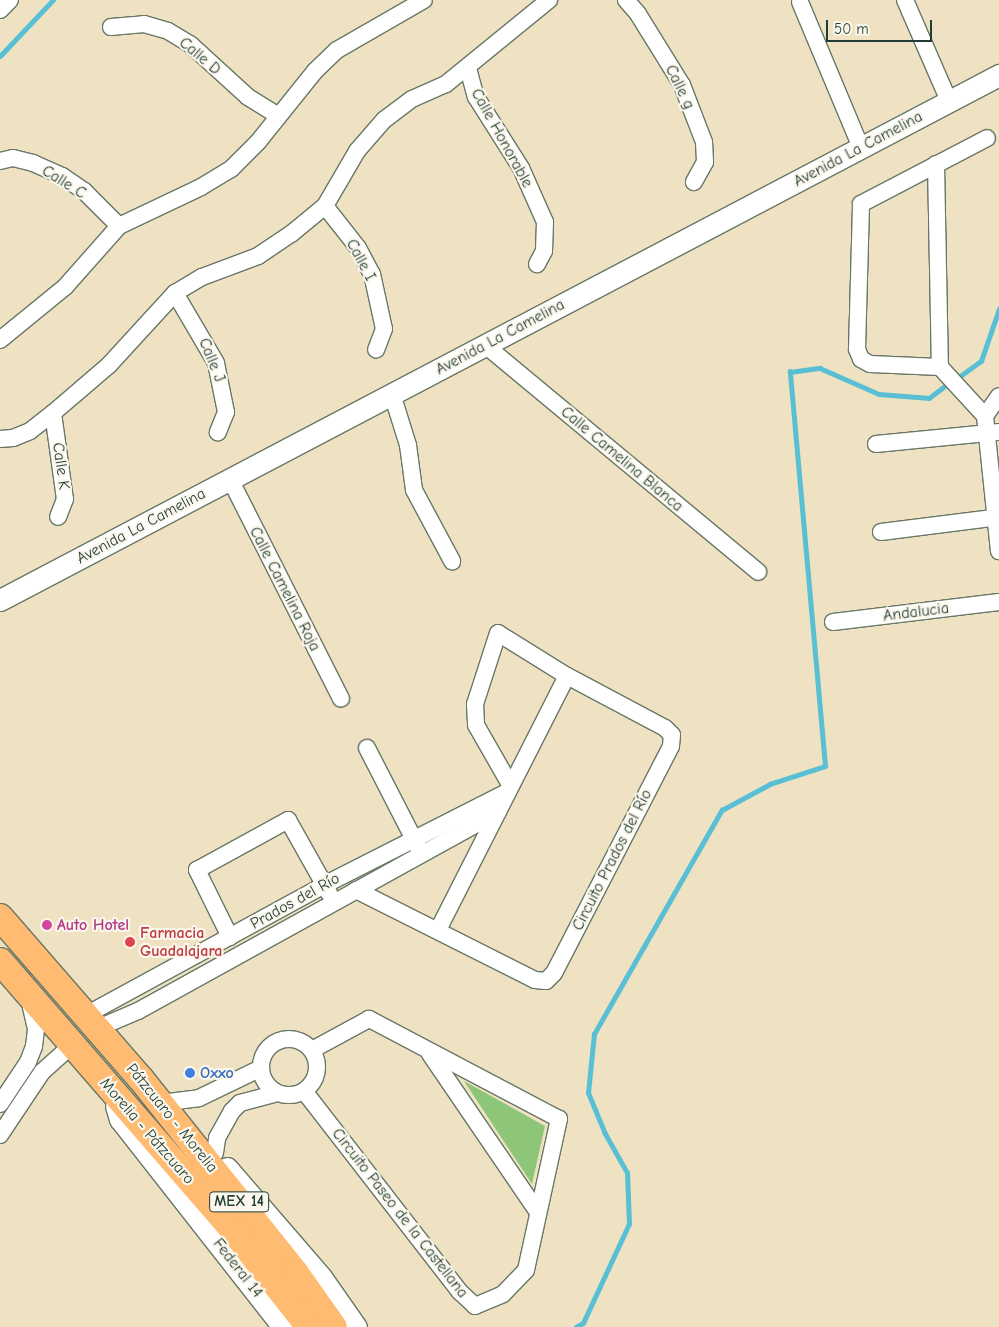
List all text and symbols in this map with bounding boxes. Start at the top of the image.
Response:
scale bar [829,10,935,42]
text: 50 m [834,20,869,38]
street label: Calle D [175,33,225,79]
street label: Calle g [661,62,699,112]
street label: Calle Honorable [467,85,537,191]
street label: Avenida La Camelina [790,107,926,191]
street label: Calle C [38,161,90,203]
street label: Calle I [342,236,380,284]
street label: Avenida La Camelina [432,295,568,379]
street label: Calle J [195,335,229,385]
street label: Calle Camelina Blanca [557,402,687,516]
street label: Calle K [48,441,74,491]
street label: Avenida La Camelina [73,484,209,568]
street label: Calle Camelina Roja [245,524,325,654]
street label: Andalucia [882,598,950,626]
street label: Circuito Prados del Río [568,786,656,934]
street label: Prados del Río [247,869,343,933]
place label: Auto Hotel [57,915,129,935]
marker: Auto Hotel [41,919,53,931]
place label: Farmacia Guadalajara [140,923,222,961]
marker: Farmacia Guadalajara [124,936,136,948]
street label: Pátzcuaro - Morelia [122,1060,222,1176]
place label: Oxxo [200,1063,234,1083]
marker: Oxxo [184,1067,196,1079]
street label: Morelia - Pátzcuaro [96,1074,198,1188]
street label: Circuito Paseo de la Castellana [328,1124,472,1302]
road number: MEX 14 [209,1190,269,1214]
street label: Federal 14 [209,1234,267,1302]

